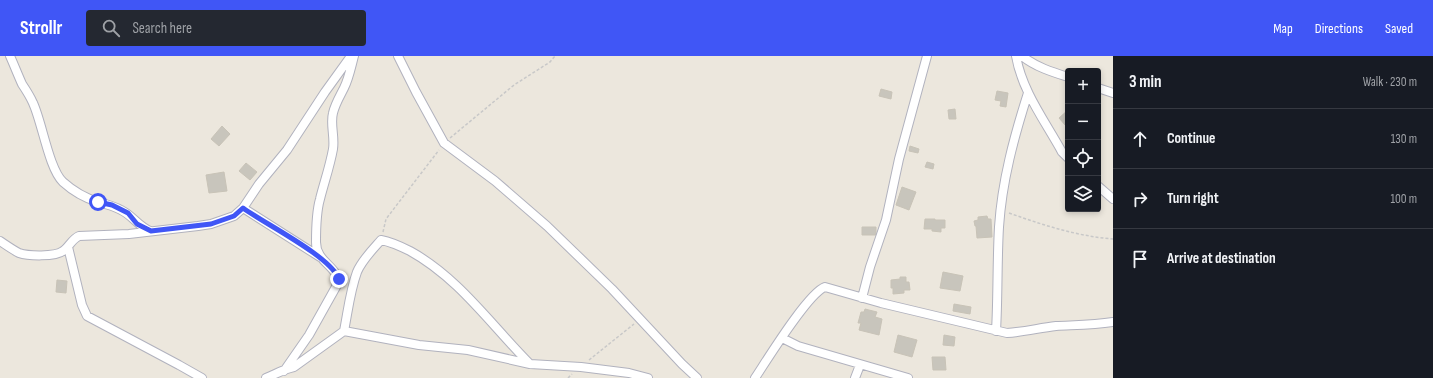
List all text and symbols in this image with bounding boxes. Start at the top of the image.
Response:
search box [86,10,366,46]
text: Strollr [20,17,62,40]
icon: search [100,17,122,39]
text: Search here [132,19,192,38]
text: Map [1273,20,1293,37]
text: Directions [1315,20,1363,37]
text: Saved [1385,20,1413,37]
map controls [1065,68,1101,212]
button: + [1065,68,1101,104]
text: 3 min [1129,72,1162,92]
text: Walk · 230 m [1363,74,1417,90]
button: − [1065,104,1101,140]
icon: ahead [1129,128,1151,150]
text: Continue [1167,129,1216,148]
text: 130 m [1391,131,1417,147]
button: locate [1065,140,1101,176]
button: layers [1065,176,1101,212]
icon: right [1129,188,1151,210]
text: Turn right [1167,189,1219,208]
text: 100 m [1390,191,1417,207]
route start [89,193,107,211]
icon: arrive [1129,248,1151,270]
text: Arrive at destination [1167,249,1276,268]
route end [330,270,348,288]

